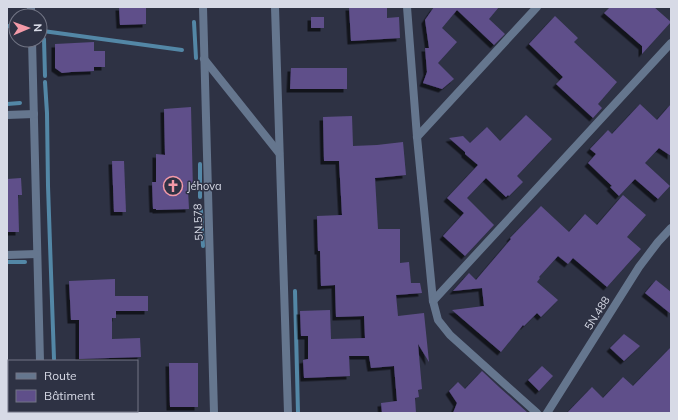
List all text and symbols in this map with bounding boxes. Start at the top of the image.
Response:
north arrow [8,8,48,48]
text: N [31,23,45,32]
church icon: Jéhova [162,175,184,197]
place label: Jéhova [187,179,222,193]
street label: 5N.578 [190,203,206,241]
street label: 5N.488 [581,293,613,332]
legend [8,360,138,412]
text: Route [44,368,77,383]
text: Bâtiment [44,388,95,403]

